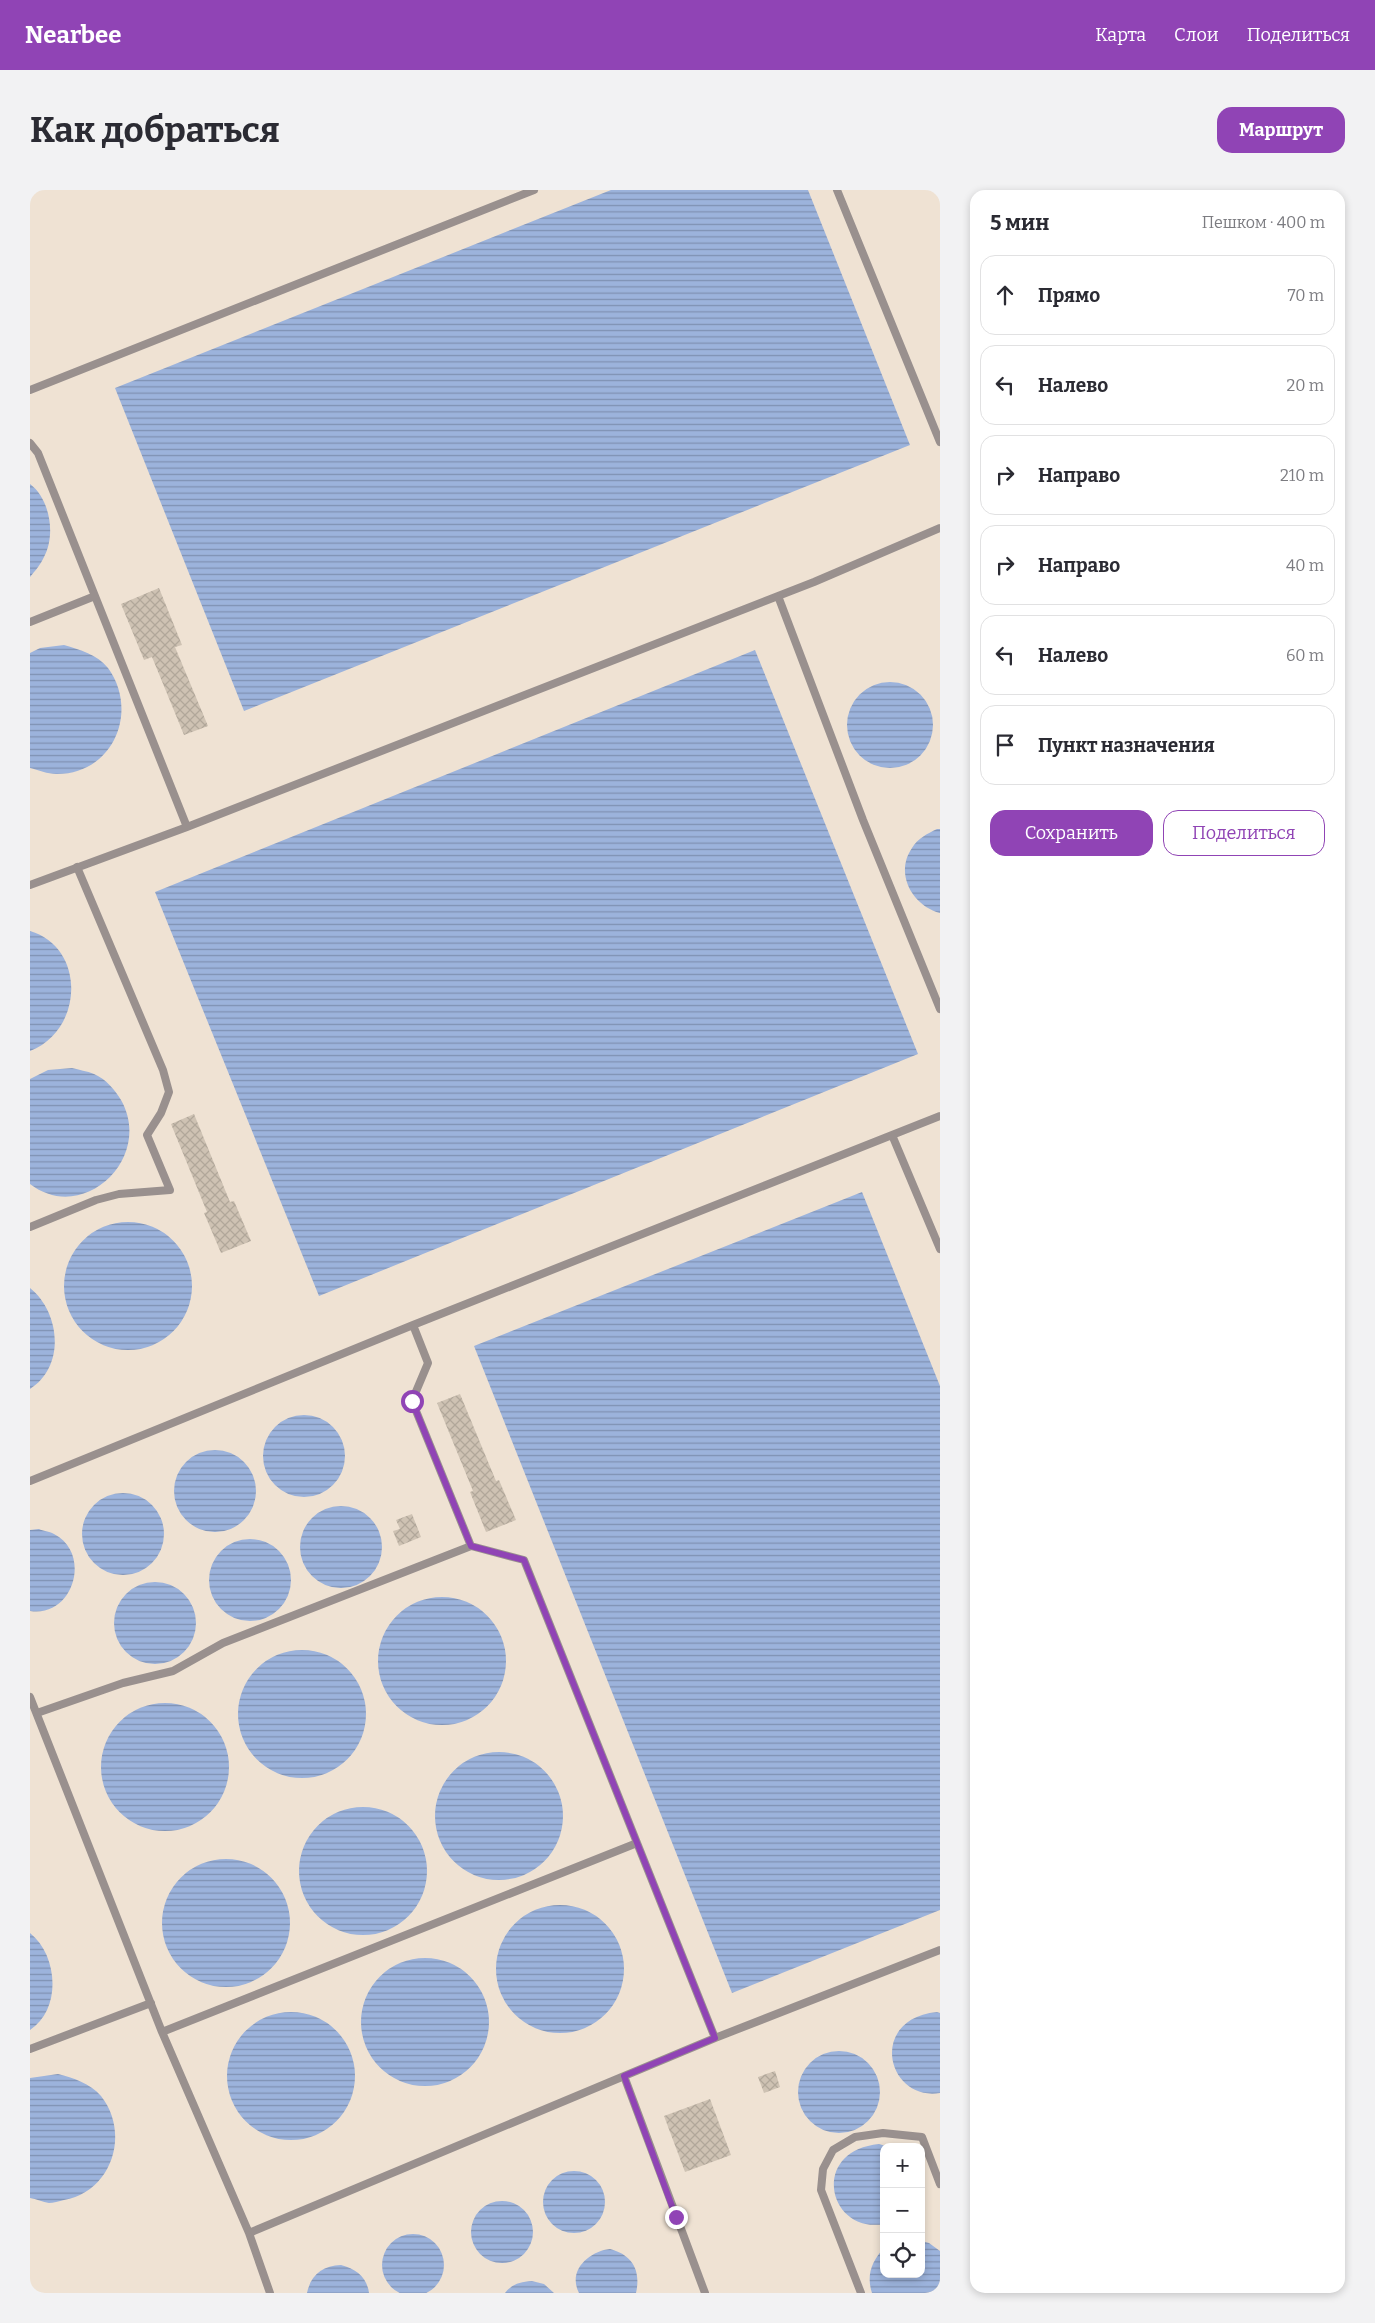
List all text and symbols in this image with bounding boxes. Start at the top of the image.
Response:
text: Nearbee [25,21,121,49]
text: Карта [1095,24,1146,46]
text: Слои [1174,24,1219,46]
text: Поделиться [1247,24,1350,46]
button: Маршрут [1217,107,1345,153]
text: Как добраться [30,109,280,151]
text: 5 мин [990,210,1049,236]
text: Пешком · 400 m [1202,213,1325,232]
icon: ahead [991,281,1019,309]
text: Прямо [1038,284,1100,307]
text: 70 m [1288,286,1324,305]
icon: left [991,371,1019,399]
text: Налево [1038,374,1108,397]
text: 20 m [1287,376,1324,395]
icon: right [991,461,1019,489]
text: Направо [1038,464,1120,487]
text: 210 m [1280,466,1324,485]
icon: right [991,551,1019,579]
text: Направо [1038,554,1120,577]
text: 40 m [1286,556,1324,575]
icon: left [991,641,1019,669]
text: Налево [1038,644,1108,667]
text: 60 m [1286,646,1324,665]
icon: arrive [991,731,1019,759]
text: Пункт назначения [1038,734,1215,757]
button: Сохранить [990,810,1153,856]
button: Поделиться [1163,810,1325,856]
route start [401,1390,424,1413]
map controls [880,2143,925,2278]
button: + [880,2143,925,2188]
button: − [880,2188,925,2233]
route end [665,2206,688,2229]
button: locate [880,2233,925,2278]

